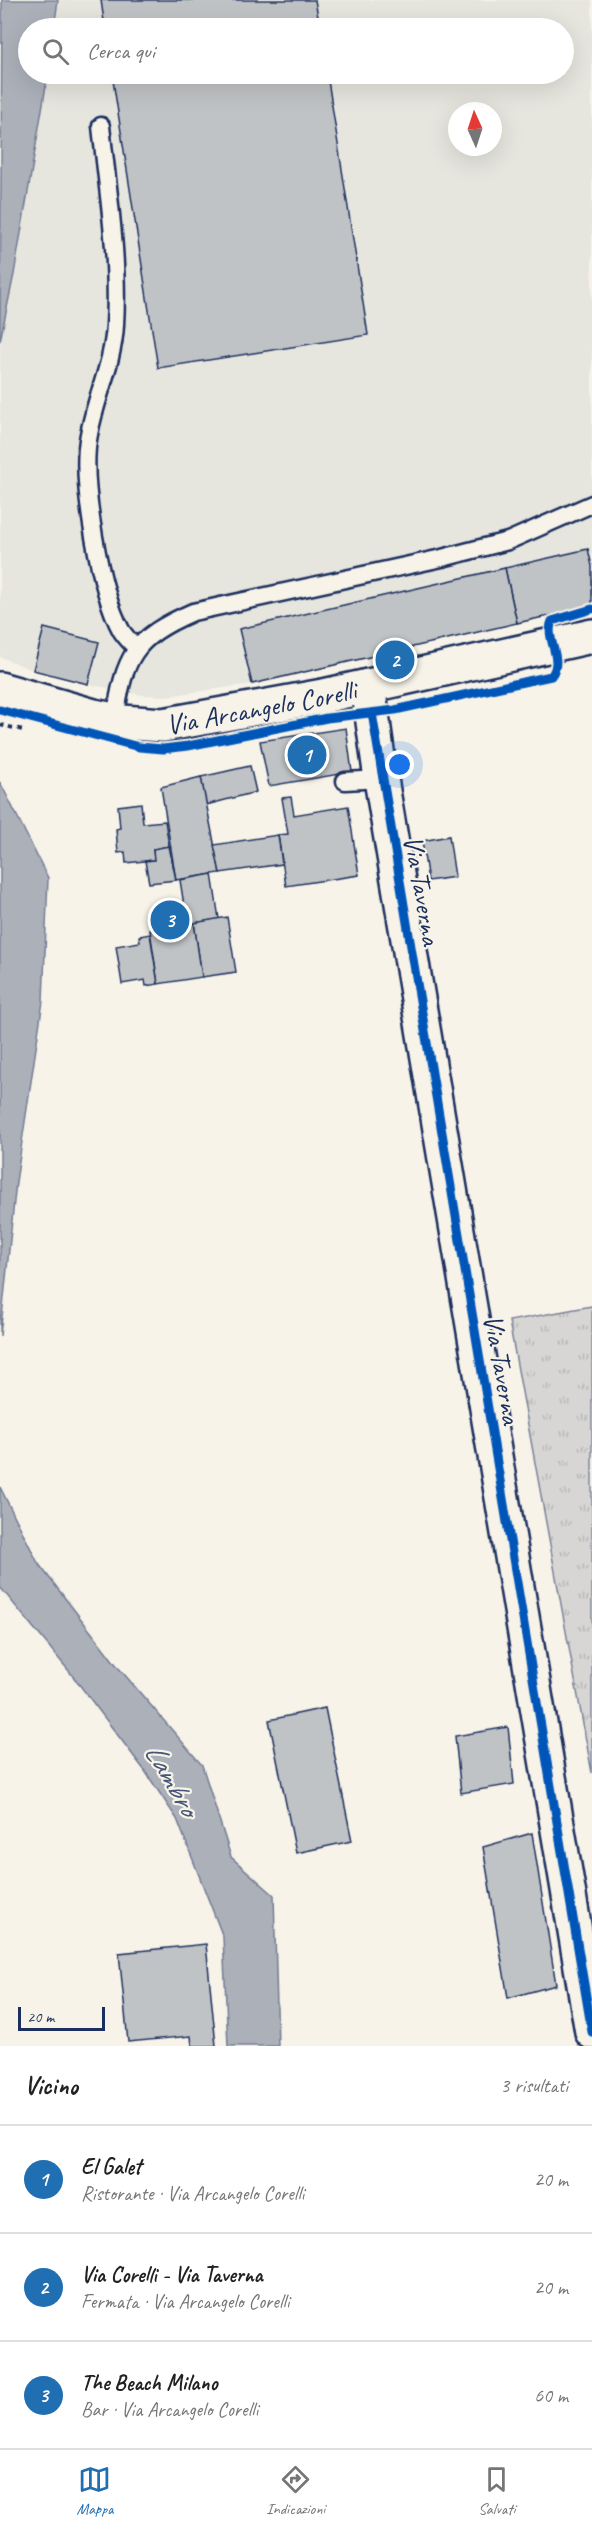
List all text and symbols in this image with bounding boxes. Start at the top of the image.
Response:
search box [18,18,574,84]
icon: search [39,35,72,68]
text: Cerca qui [87,37,155,65]
north arrow [448,102,502,156]
pin: 2 [376,638,414,682]
street label: Via Arcangelo Corelli [163,671,363,742]
pin: 1 [288,732,326,777]
your location [385,750,414,779]
street label: Via Taverna [396,833,450,949]
pin: 3 [150,898,190,942]
street label: Via Taverna [476,1312,530,1428]
water label: Lambro [136,1736,210,1827]
scale bar [18,2004,105,2032]
text: 20 m [27,2007,54,2027]
text: Vicino [24,2069,78,2102]
text: 3 risultati [500,2073,568,2098]
text: El Galet [81,2153,141,2181]
text: 1 [39,2167,48,2192]
text: 20 m [534,2167,568,2192]
text: Ristorante · Via Arcangelo Corelli [81,2181,304,2206]
text: Via Corelli - Via Taverna [81,2261,263,2289]
text: 2 [39,2275,48,2300]
text: 20 m [534,2275,568,2300]
text: Fermata · Via Arcangelo Corelli [81,2289,289,2314]
text: The Beach Milano [81,2369,217,2397]
text: 3 [39,2383,48,2408]
text: 60 m [534,2383,568,2408]
text: Bar · Via Arcangelo Corelli [81,2397,258,2422]
tab: Mappa [76,2463,113,2519]
tab: Indicazioni [266,2463,325,2519]
tab: Salvati [478,2463,516,2519]

